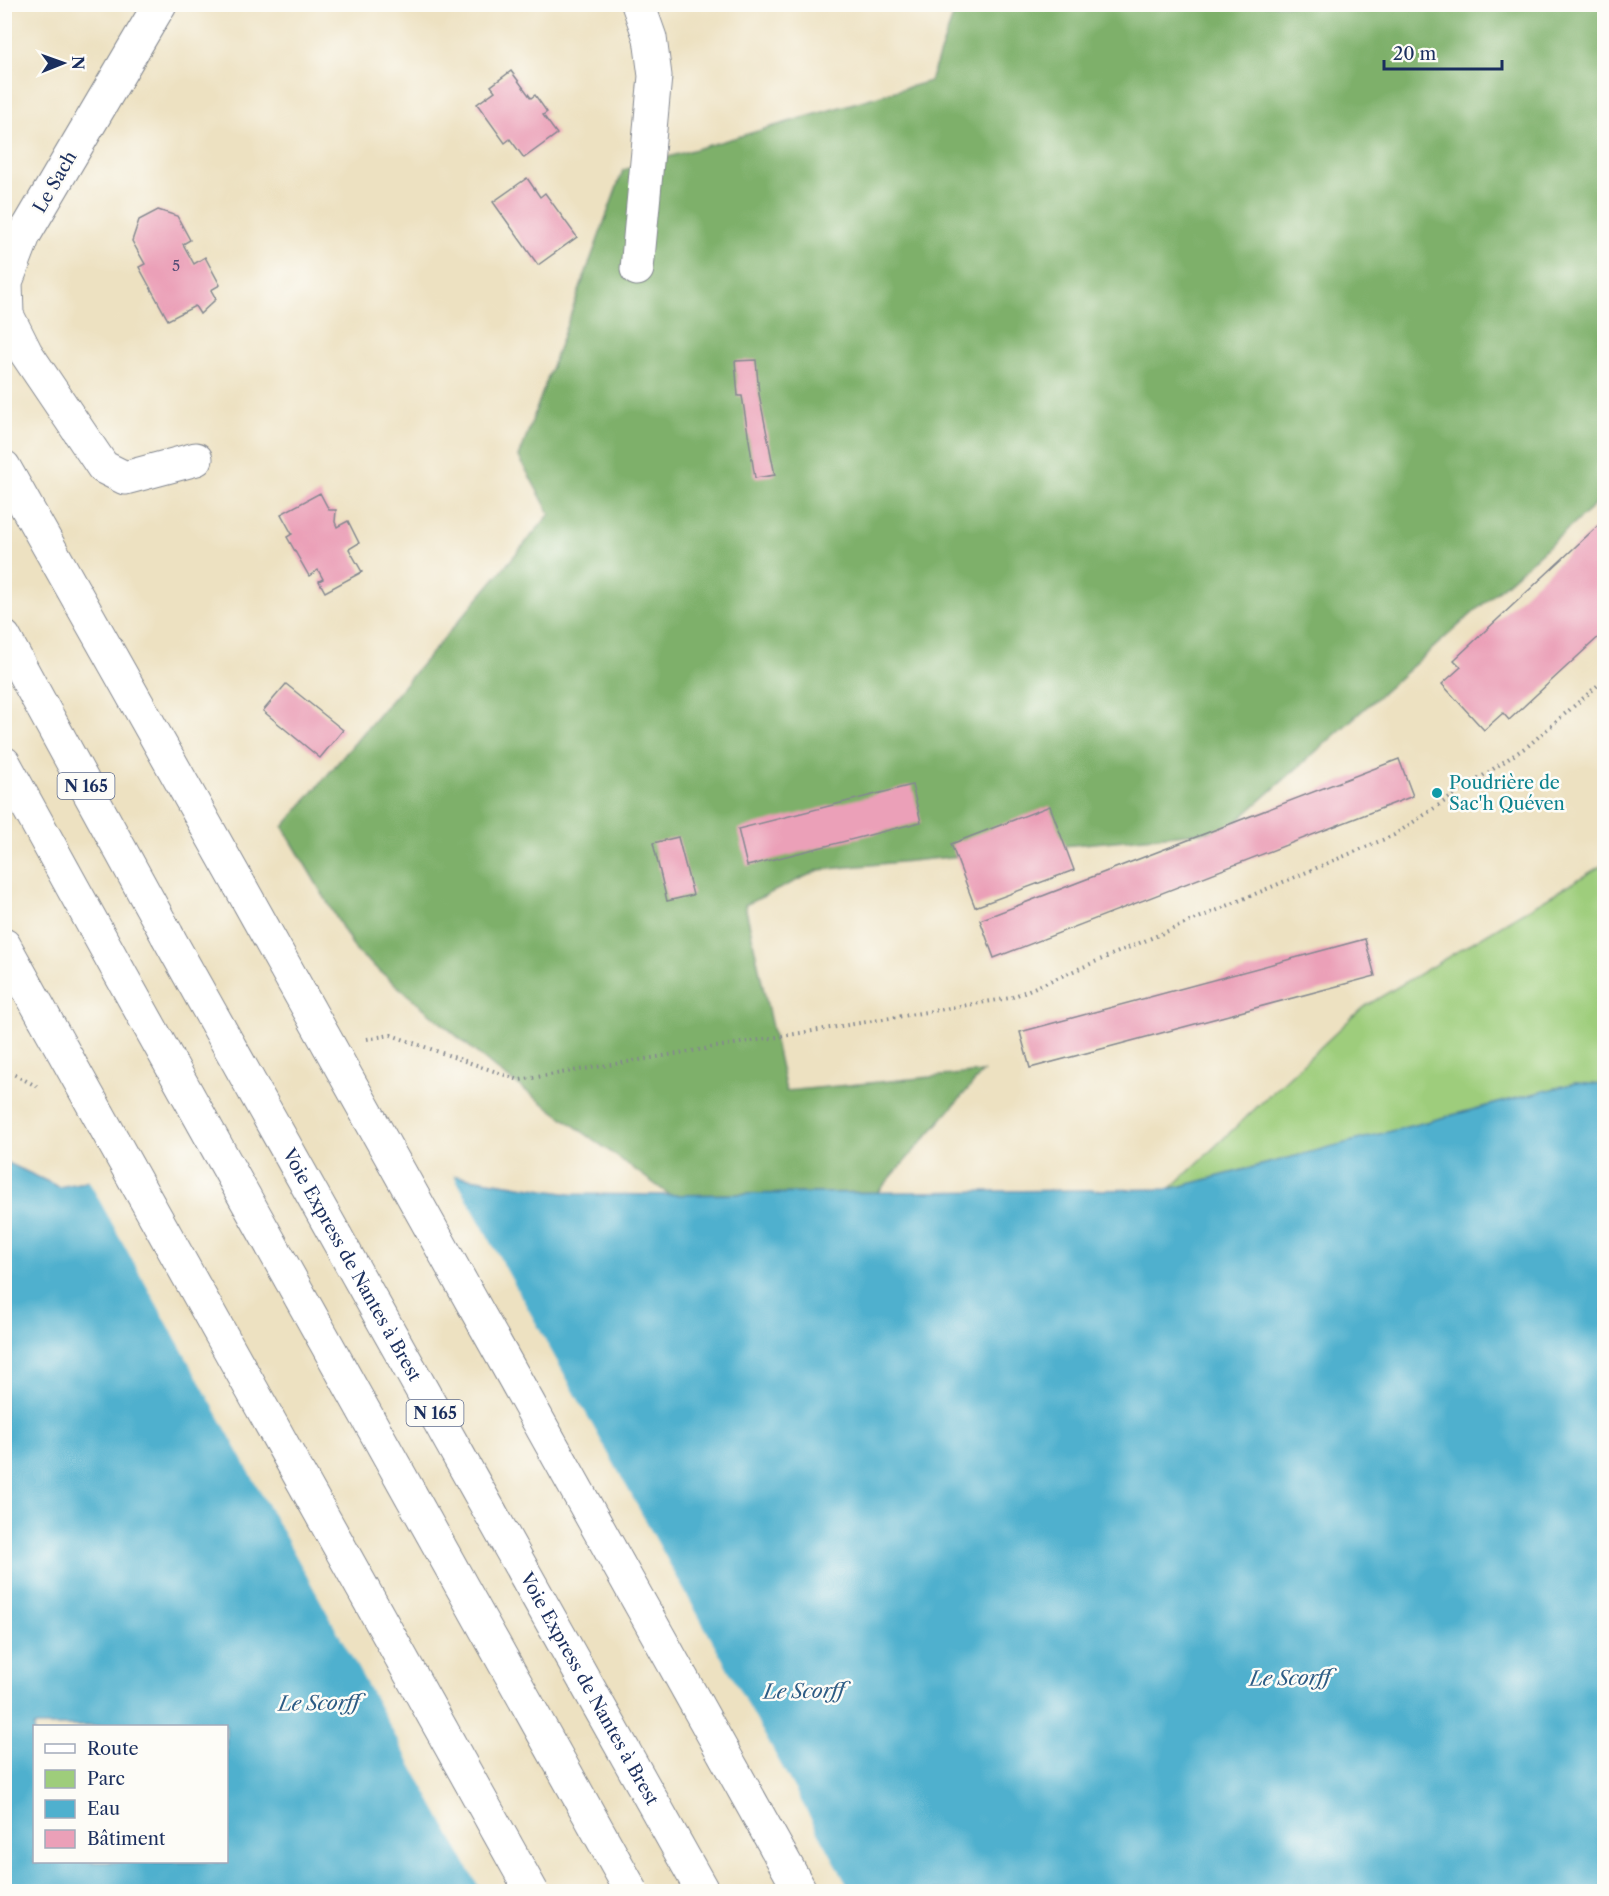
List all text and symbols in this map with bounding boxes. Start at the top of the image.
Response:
north arrow [33,33,93,93]
scale bar [1384,33,1502,71]
text: 20 m [1393,43,1437,65]
text: N [68,56,88,70]
street label: Le Sach [29,147,81,217]
house number: 5 [172,256,180,275]
place label: Poudrière de Sac'h Quéven [1449,772,1565,815]
road number: N 165 [58,773,115,799]
marker: Poudrière de Sac'h Quéven [1430,786,1444,800]
street label: Voie Express de Nantes à Brest [277,1144,426,1386]
road number: N 165 [406,1400,464,1426]
street label: Voie Express de Nantes à Brest [515,1568,663,1810]
water label: Le Scorff [1247,1665,1338,1691]
water label: Le Scorff [761,1678,852,1704]
water label: Le Scorff [276,1690,367,1716]
legend [33,1725,228,1863]
text: Route [87,1738,139,1760]
text: Parc [87,1768,125,1790]
text: Eau [87,1798,120,1820]
text: Bâtiment [87,1828,166,1850]

